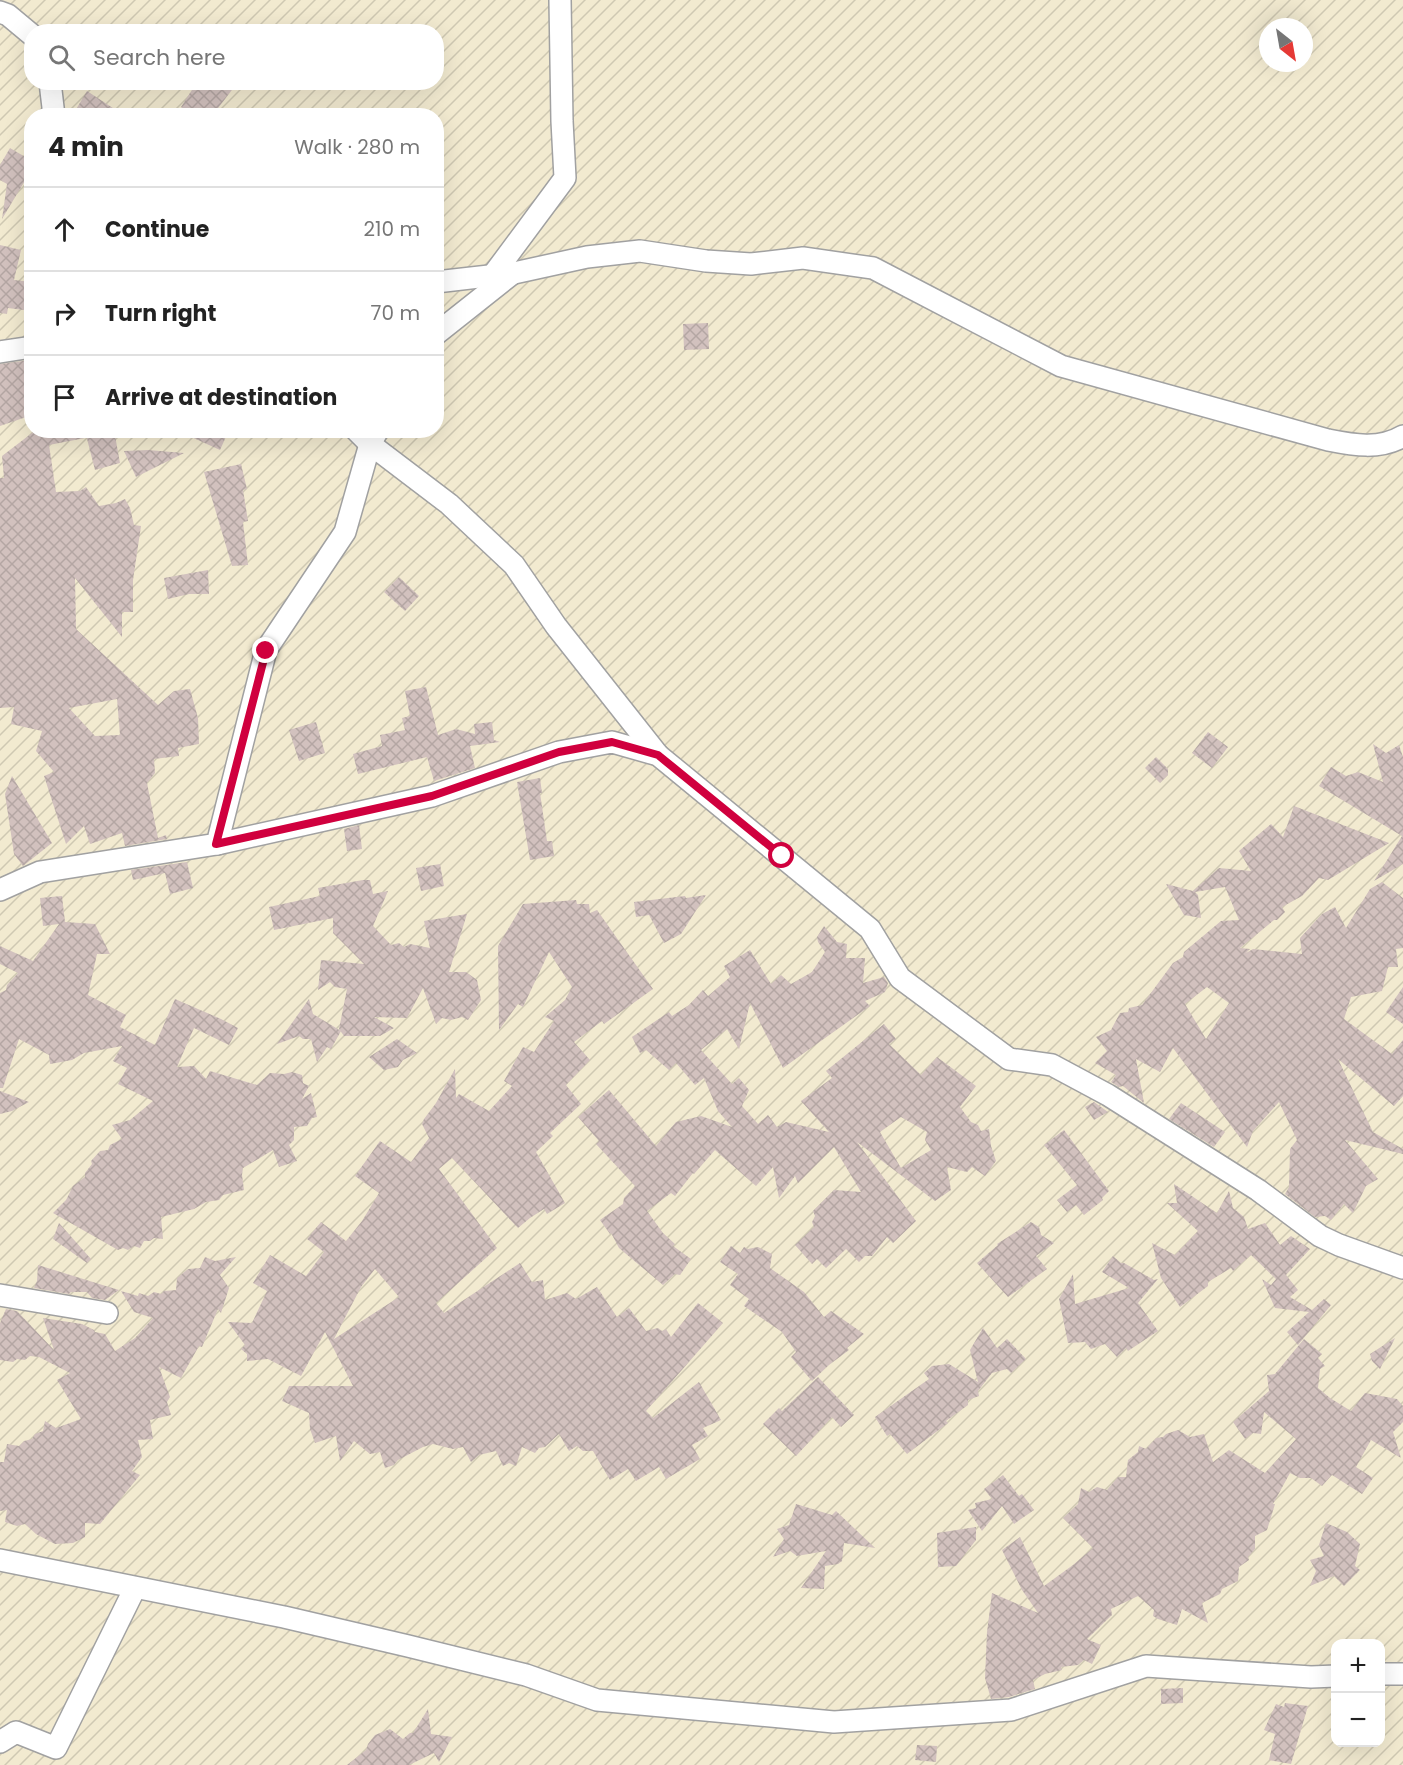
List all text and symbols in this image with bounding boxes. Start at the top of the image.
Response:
north arrow [1259,18,1313,72]
search box [24,24,444,90]
icon: search [45,41,78,74]
text: Search here [93,42,226,73]
text: 4 min [48,129,124,165]
text: Walk · 280 m [294,133,420,161]
icon: ahead [48,213,81,246]
text: Continue [105,214,209,245]
text: 210 m [364,215,420,243]
icon: right [48,297,81,330]
text: Turn right [105,298,216,329]
text: 70 m [371,299,420,327]
icon: arrive [48,381,81,414]
text: Arrive at destination [105,382,337,413]
route end [252,637,278,663]
route start [768,842,794,868]
map controls [1331,1639,1385,1747]
button: + [1331,1639,1385,1693]
button: − [1331,1693,1385,1747]

